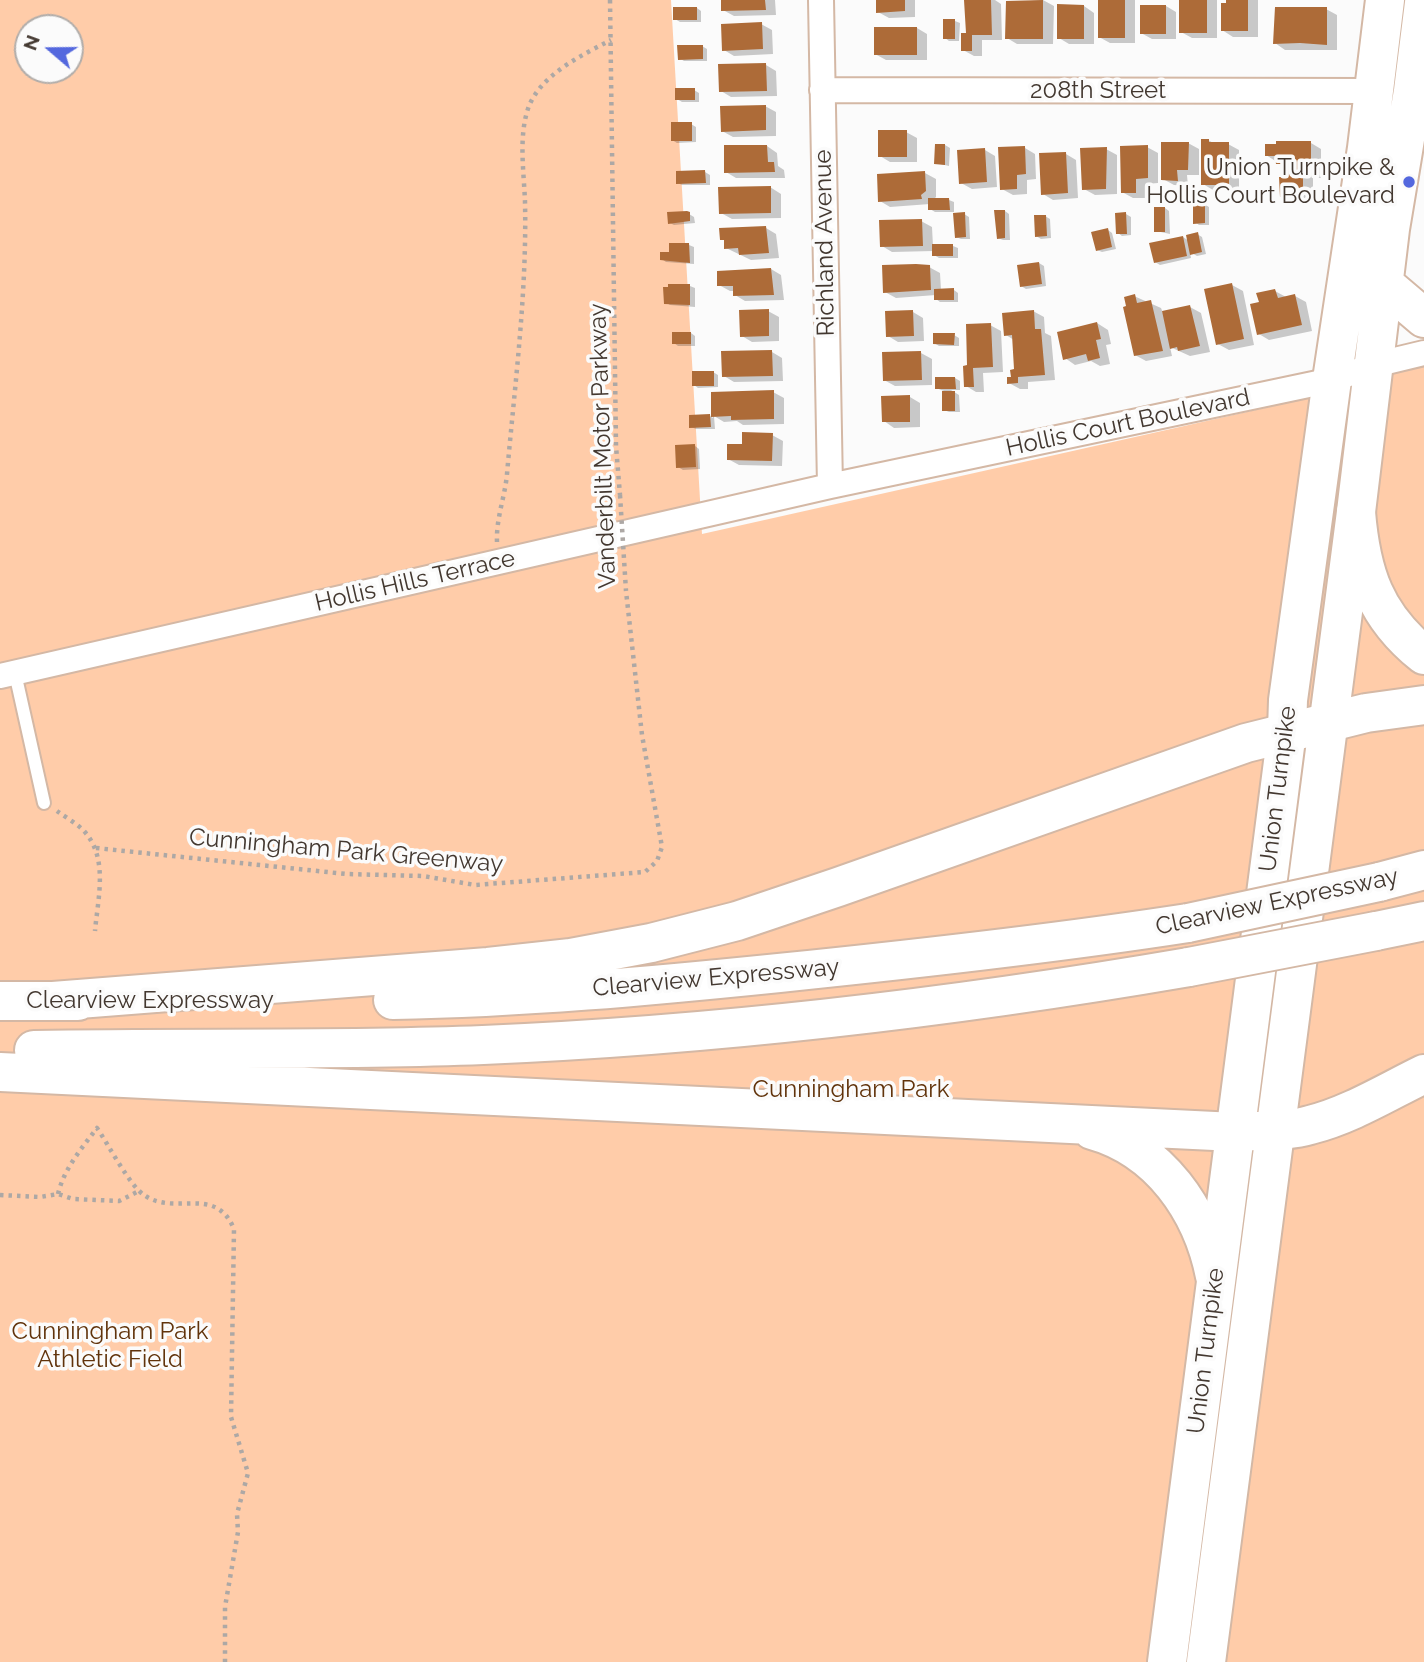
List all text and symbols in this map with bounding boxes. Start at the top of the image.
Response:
north arrow [14,14,84,84]
text: N [18,32,44,53]
street label: 208th Street [1030,77,1166,105]
street label: Richland Avenue [809,149,841,337]
place label: Union Turnpike & Hollis Court Boulevard [1146,154,1395,210]
marker: Union Turnpike & Hollis Court Boulevard [1401,174,1417,190]
street label: Vanderbilt Motor Parkway [584,303,622,589]
street label: Hollis Court Boulevard [1003,383,1253,463]
street label: Hollis Hills Terrace [312,544,518,618]
street label: Union Turnpike [1254,704,1302,874]
street label: Cunningham Park Greenway [188,823,504,879]
street label: Clearview Expressway [1153,862,1401,942]
street label: Clearview Expressway [591,953,841,1003]
street label: Clearview Expressway [26,987,274,1015]
park label: Cunningham Park [752,1076,950,1104]
street label: Union Turnpike [1182,1266,1230,1436]
park label: Cunningham Park Athletic Field [11,1318,209,1374]

